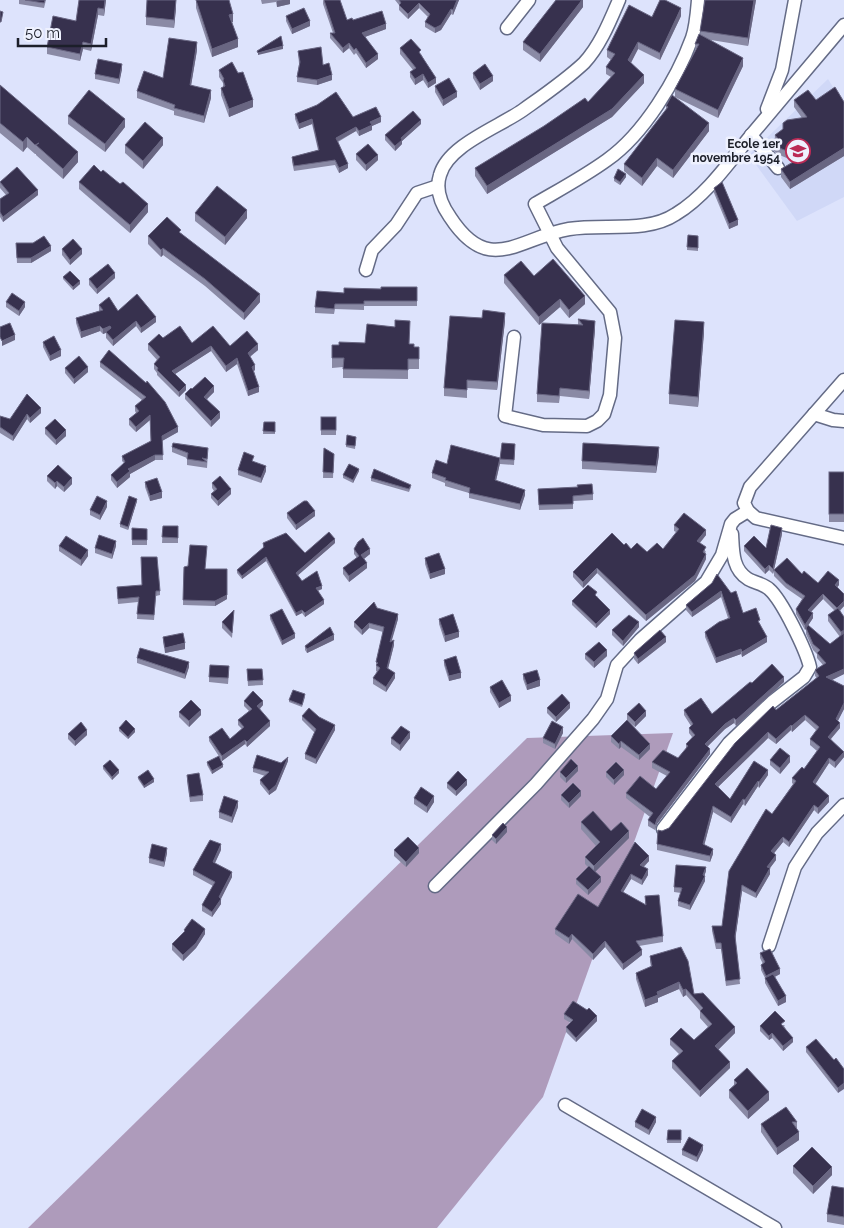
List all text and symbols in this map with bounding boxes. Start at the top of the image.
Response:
scale bar [18,15,105,47]
text: 50 m [25,24,60,42]
place label: Ecole 1er novembre 1954 [692,137,780,165]
school or university icon: Ecole 1er novembre 1954 [785,138,811,164]

